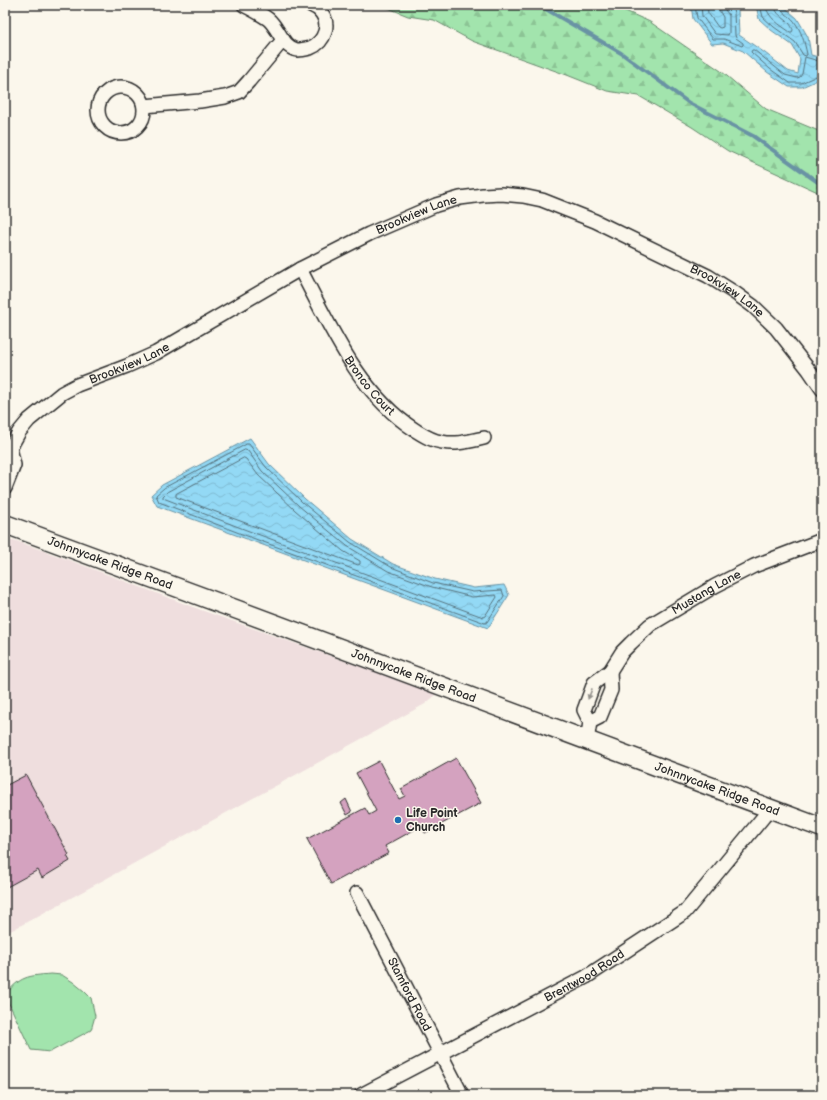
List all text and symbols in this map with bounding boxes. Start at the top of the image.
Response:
street label: Brookview Lane [374,192,459,238]
street label: Brookview Lane [687,261,767,321]
street label: Brookview Lane [87,340,172,388]
street label: Bronco Court [341,353,398,419]
street label: Johnnycake Ridge Road [45,533,175,593]
street label: Mustang Lane [669,567,744,618]
street label: Johnnycake Ridge Road [349,646,478,706]
one-way arrow [586,688,592,700]
street label: Johnnycake Ridge Road [653,759,782,820]
place label: Life Point Church [406,806,458,835]
marker: Life Point Church [393,815,403,825]
street label: Brentwood Road [542,947,628,1006]
street label: Stamford Road [384,955,434,1034]

